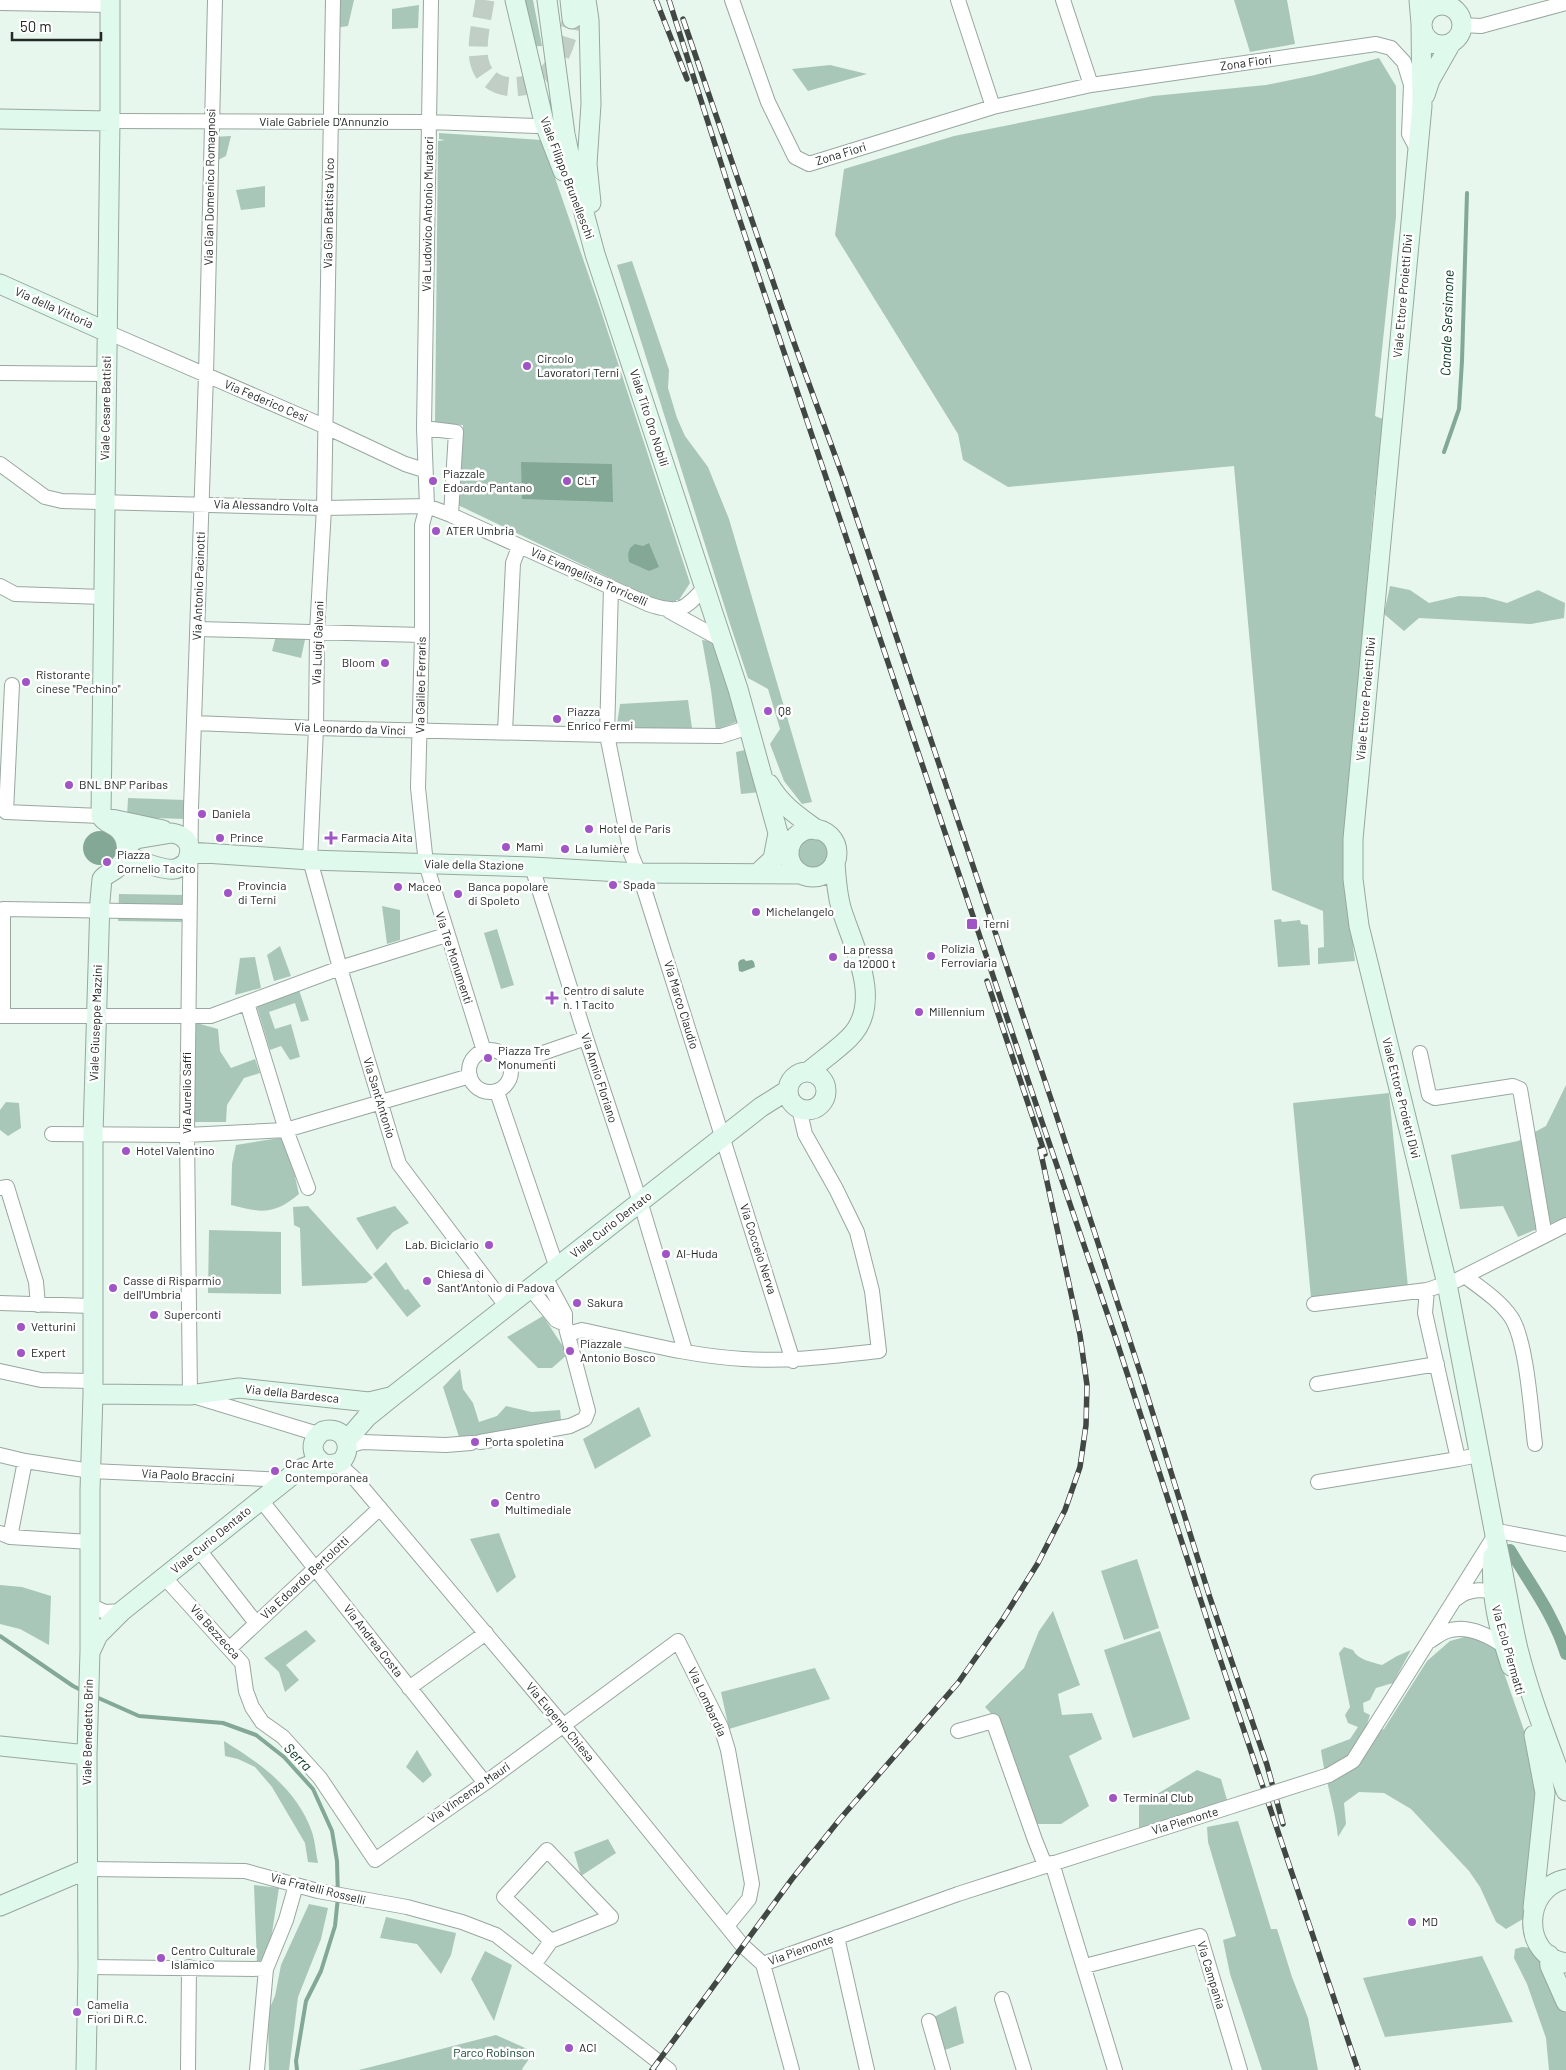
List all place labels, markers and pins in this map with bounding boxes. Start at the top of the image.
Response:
place label: Circolo Lavoratori Terni [537,351,619,379]
marker: Circolo Lavoratori Terni [521,360,533,372]
place label: Piazzale Edoardo Pantano [443,466,532,494]
place label: CLT [577,473,597,487]
marker: Piazzale Edoardo Pantano [427,475,439,487]
marker: CLT [561,475,573,487]
place label: ATER Umbria [446,523,514,537]
marker: ATER Umbria [430,525,442,537]
place label: Bloom [342,655,375,669]
marker: Bloom [379,657,391,669]
place label: Ristorante cinese "Pechino" [36,667,121,695]
marker: Ristorante cinese "Pechino" [20,676,32,688]
place label: Q8 [778,703,791,717]
place label: Piazza Enrico Fermi [567,704,633,732]
marker: Q8 [762,705,774,717]
marker: Piazza Enrico Fermi [551,713,563,725]
place label: BNL BNP Paribas [79,777,168,791]
marker: BNL BNP Paribas [63,779,75,791]
place label: Daniela [212,806,250,820]
marker: Daniela [196,808,208,820]
place label: Hotel de Paris [599,821,671,835]
marker: Hotel de Paris [583,823,595,835]
place label: Prince [230,830,264,844]
place label: Farmacia Aita [341,830,413,844]
marker: Prince [214,832,226,844]
marker: Farmacia Aita [325,832,337,844]
place label: Mamì [516,839,543,853]
marker: Mamì [500,841,512,853]
place label: La lumière [575,841,630,855]
marker: La lumière [559,843,571,855]
place label: Piazza Cornelio Tacito [117,847,196,875]
marker: Piazza Cornelio Tacito [101,856,113,868]
place label: Spada [623,877,655,891]
place label: Provincia di Terni [238,878,286,906]
place label: Maceo [408,879,442,893]
place label: Banca popolare di Spoleto [468,879,549,907]
marker: Spada [607,879,619,891]
marker: Maceo [392,881,404,893]
marker: Provincia di Terni [222,887,234,899]
marker: Banca popolare di Spoleto [452,888,464,900]
place label: Michelangelo [766,904,834,918]
marker: Michelangelo [750,906,762,918]
place label: Terni [983,916,1009,930]
marker: Terni [965,917,979,931]
place label: Polizia Ferroviaria [941,941,997,969]
place label: La pressa da 12000 t [843,942,896,970]
marker: Polizia Ferroviaria [925,950,937,962]
marker: La pressa da 12000 t [827,951,839,963]
place label: Centro di salute n. 1 Tacito [563,983,644,1011]
marker: Centro di salute n. 1 Tacito [545,991,559,1005]
place label: Millennium [929,1004,985,1018]
marker: Millennium [913,1006,925,1018]
place label: Piazza Tre Monumenti [498,1043,556,1071]
marker: Piazza Tre Monumenti [482,1052,494,1064]
place label: Hotel Valentino [136,1143,215,1157]
marker: Hotel Valentino [120,1145,132,1157]
place label: Lab. Biciclario [405,1237,479,1251]
marker: Lab. Biciclario [483,1239,495,1251]
place label: Al-Huda [676,1246,718,1260]
marker: Al-Huda [660,1248,672,1260]
place label: Chiesa di Sant'Antonio di Padova [437,1266,555,1294]
place label: Casse di Risparmio dell'Umbria [123,1273,221,1301]
marker: Chiesa di Sant'Antonio di Padova [421,1275,433,1287]
marker: Casse di Risparmio dell'Umbria [107,1282,119,1294]
place label: Sakura [587,1295,623,1309]
marker: Sakura [571,1297,583,1309]
place label: Superconti [164,1307,221,1321]
marker: Superconti [148,1309,160,1321]
place label: Vetturini [31,1319,76,1333]
marker: Vetturini [15,1321,27,1333]
place label: Piazzale Antonio Bosco [580,1336,656,1364]
place label: Expert [31,1345,66,1359]
marker: Piazzale Antonio Bosco [564,1345,576,1357]
marker: Expert [15,1347,27,1359]
place label: Porta spoletina [485,1434,564,1448]
marker: Porta spoletina [469,1436,481,1448]
place label: Crac Arte Contemporanea [285,1456,368,1484]
marker: Crac Arte Contemporanea [269,1465,281,1477]
place label: Centro Multimediale [505,1488,571,1516]
marker: Centro Multimediale [489,1497,501,1509]
place label: Terminal Club [1123,1790,1194,1804]
marker: Terminal Club [1107,1792,1119,1804]
place label: MD [1422,1914,1438,1928]
marker: MD [1406,1916,1418,1928]
place label: Centro Culturale Islamico [171,1943,256,1971]
marker: Centro Culturale Islamico [155,1952,167,1964]
place label: Camelia Fiori Di R.C. [87,1997,147,2025]
marker: Camelia Fiori Di R.C. [71,2006,83,2018]
place label: ACI [579,2040,597,2054]
marker: ACI [563,2042,575,2054]

